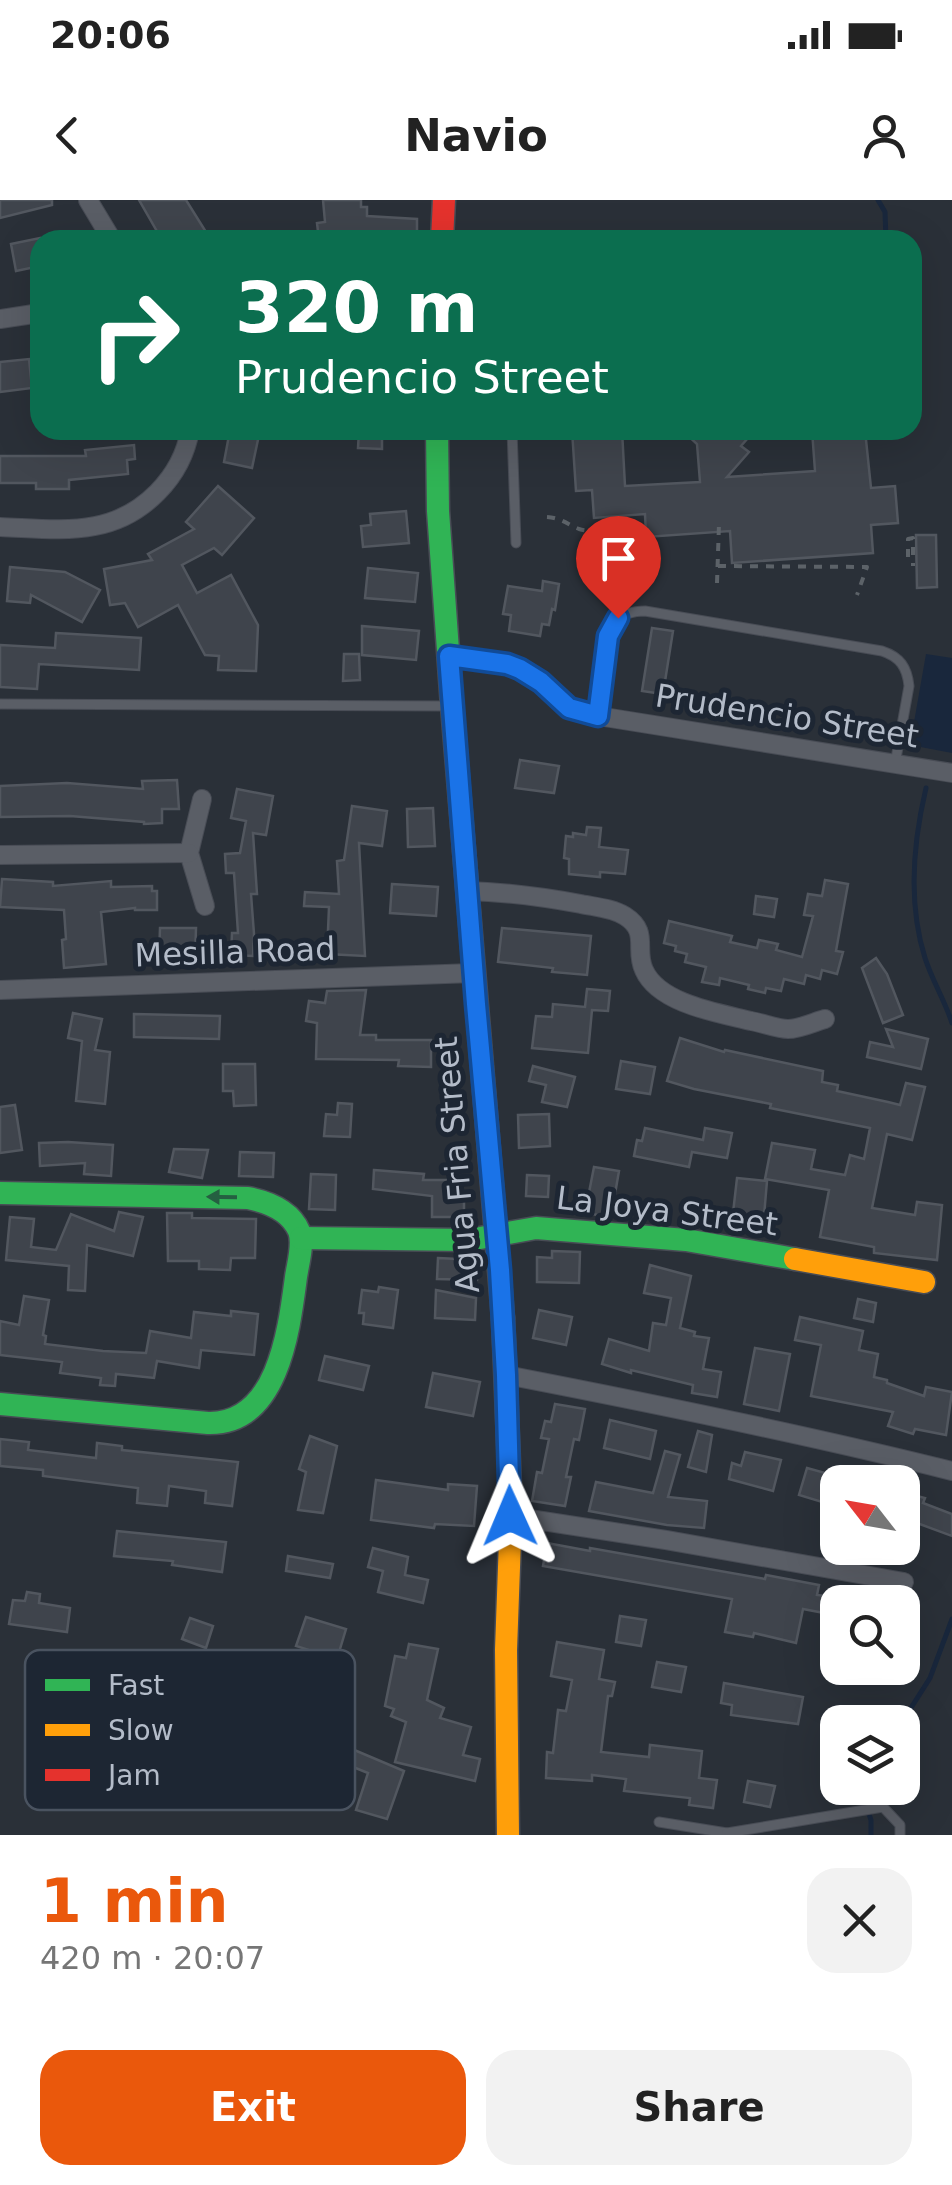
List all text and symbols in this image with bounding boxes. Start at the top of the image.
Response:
text: 20:06 [50,13,171,57]
icon: back [40,108,95,163]
icon: person [857,108,912,163]
text: Navio [404,109,548,162]
text: 320 m [235,267,478,349]
icon: right [70,270,200,400]
text: Prudencio Street [235,351,609,404]
pin [576,516,661,619]
icon: arrive [591,531,646,586]
street label: Prudencio Street [653,676,921,756]
street label: Mesilla Road [134,930,336,974]
street label: Agua Fria Street [427,1035,487,1295]
street label: La Joya Street [554,1179,780,1243]
one-way arrow [205,1189,237,1205]
position arrow [458,1464,562,1568]
north arrow [820,1465,920,1565]
map controls [820,1465,920,1805]
button: search [820,1585,920,1685]
legend [25,1650,355,1810]
text: Fast [108,1669,164,1702]
button: layers [820,1705,920,1805]
text: Slow [108,1714,174,1747]
text: Jam [106,1759,161,1792]
text: 1 min [40,1866,228,1936]
button: close [807,1868,912,1973]
text: 420 m · 20:07 [40,1939,265,1977]
button: Exit [40,2050,466,2165]
button: Share [486,2050,912,2165]

